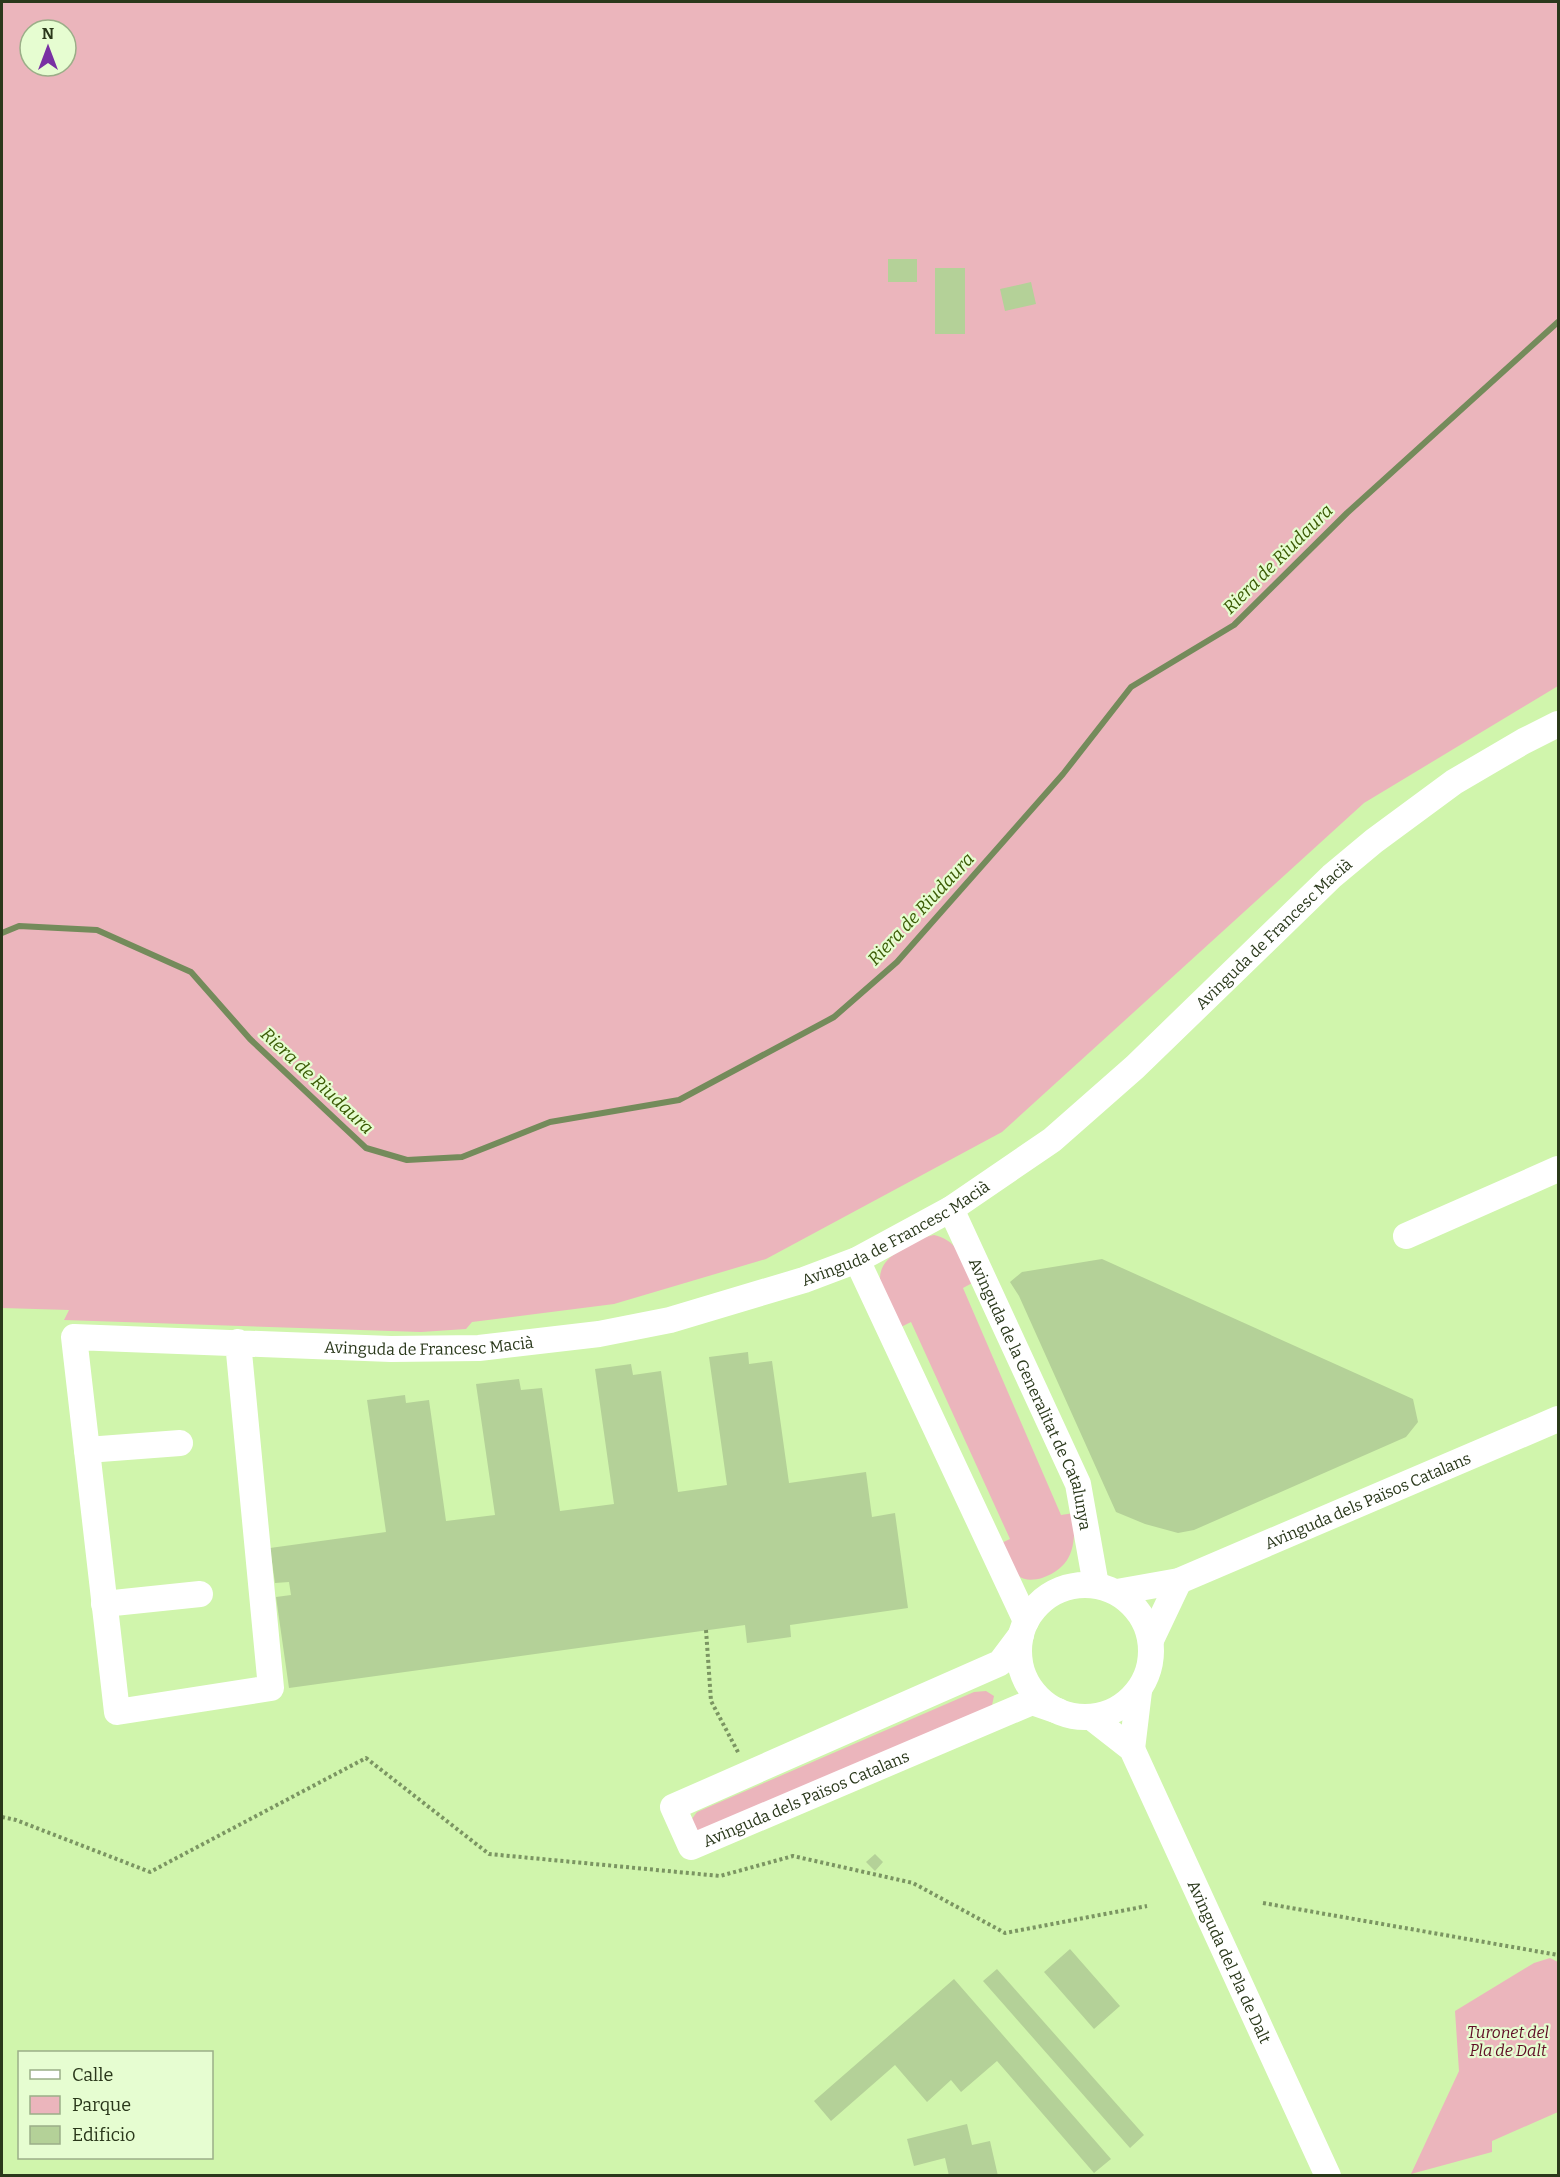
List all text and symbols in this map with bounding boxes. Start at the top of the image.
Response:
north arrow [18,18,78,78]
text: N [42,24,54,43]
water label: Riera de Riudaura [1219,500,1337,618]
water label: Riera de Riudaura [863,848,979,970]
street label: Avinguda de Francesc Macià [1192,854,1356,1013]
water label: Riera de Riudaura [256,1023,378,1139]
street label: Avinguda de Francesc Macià [799,1177,993,1290]
street label: Avinguda de la Generalitat de Catalunya [965,1255,1095,1532]
street label: Avinguda de Francesc Macià [324,1333,535,1359]
street label: Avinguda dels Països Catalans [1262,1448,1474,1553]
street label: Avinguda dels Països Catalans [700,1746,912,1851]
street label: Avinguda del Pla de Dalt [1183,1877,1275,2047]
park label: Turonet del Pla de Dalt [1467,2023,1549,2060]
legend [18,2051,213,2159]
text: Calle [72,2064,113,2086]
text: Parque [72,2094,131,2116]
text: Edificio [72,2124,135,2146]

